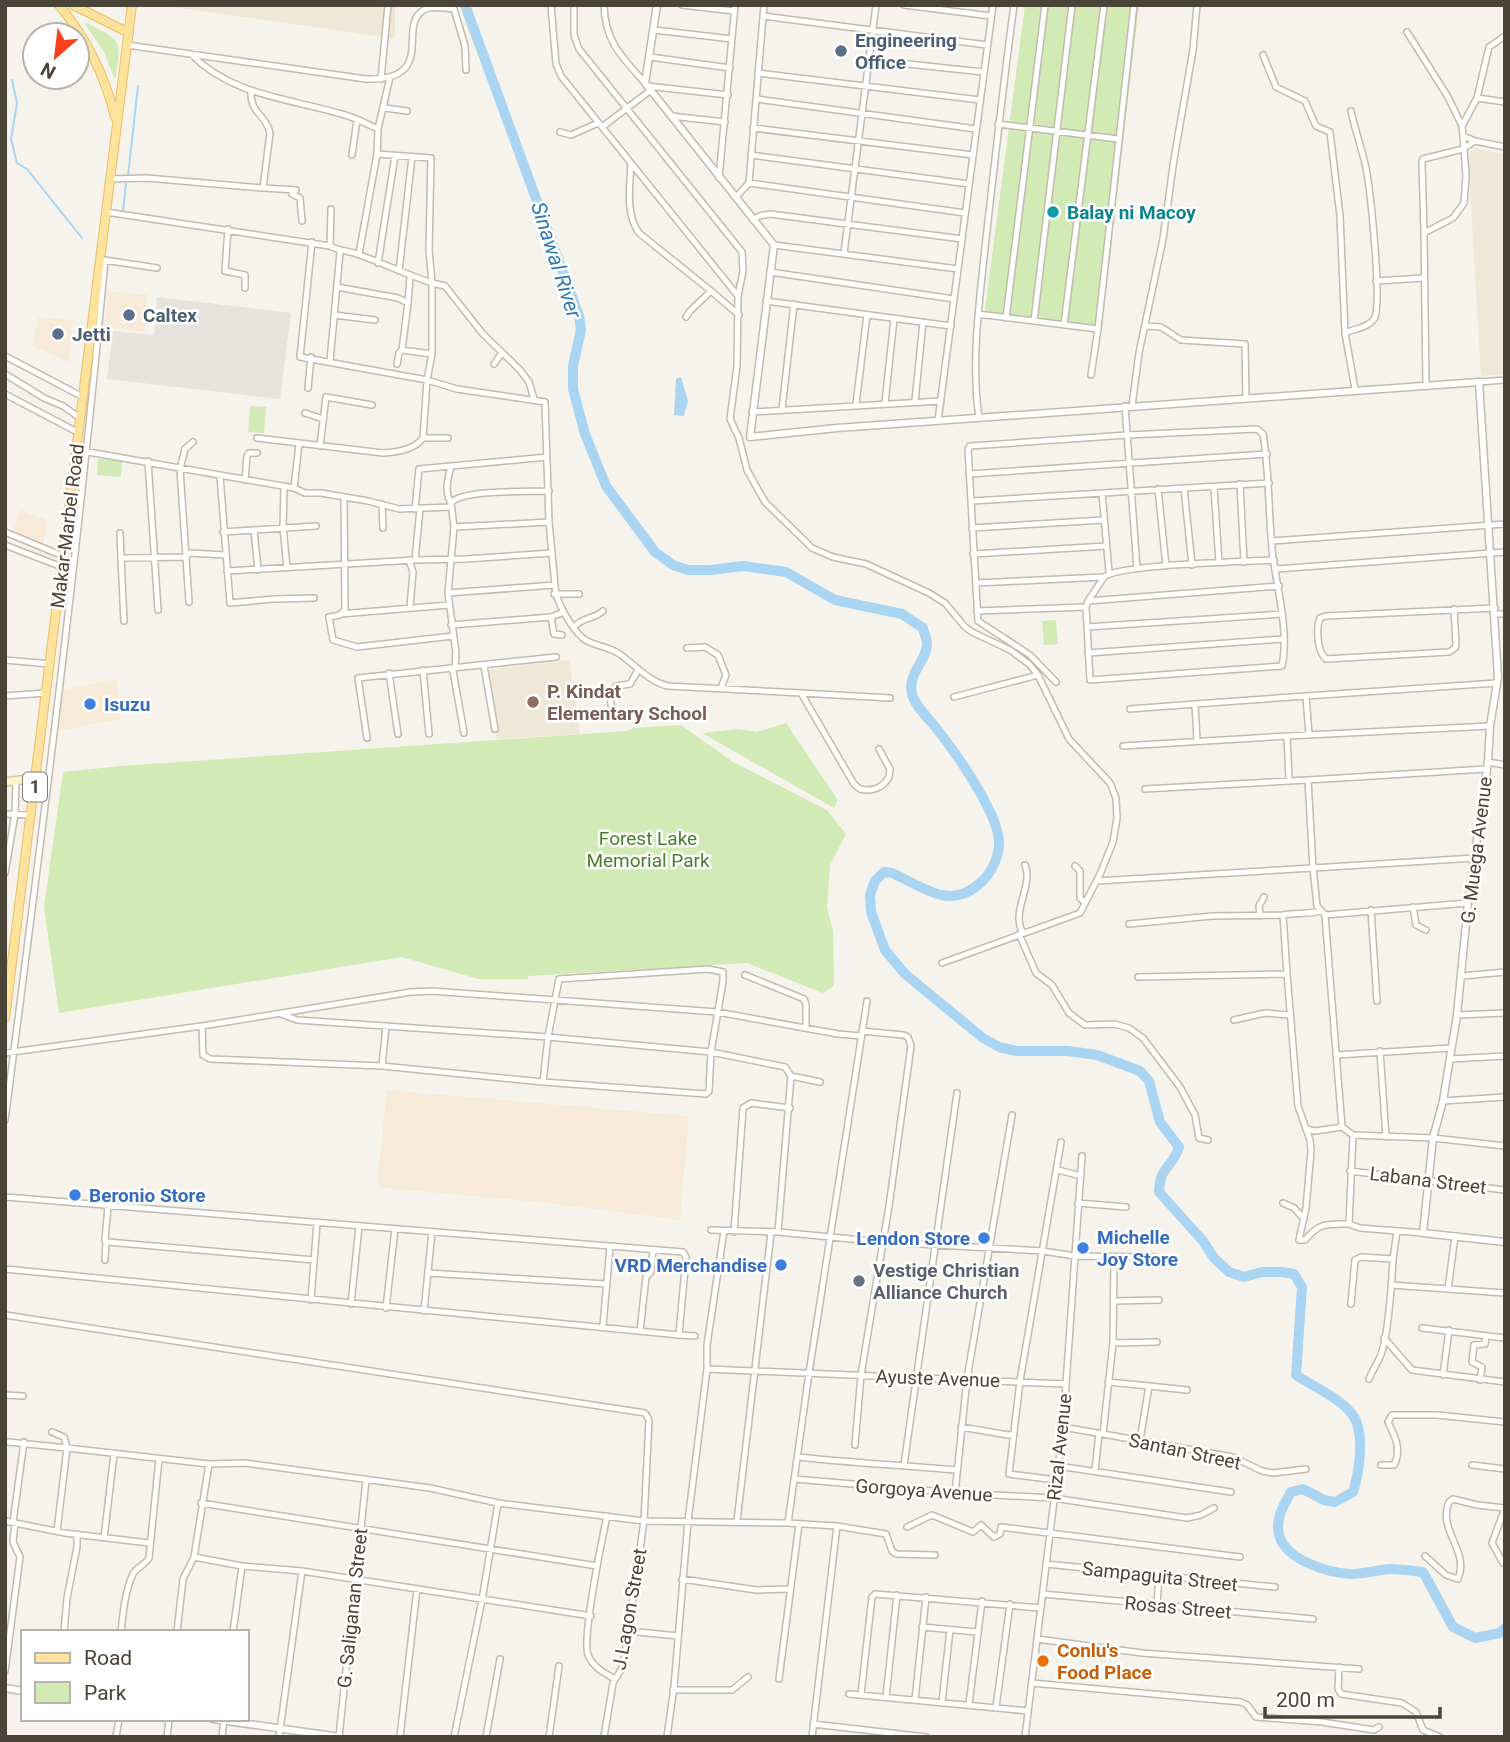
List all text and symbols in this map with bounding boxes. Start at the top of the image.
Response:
north arrow [21,21,91,91]
place label: Engineering Office [855,29,957,74]
marker: Engineering Office [833,43,849,59]
text: N [37,57,60,84]
water label: Sinawal River [526,199,586,322]
place label: Balay ni Macoy [1067,201,1196,224]
marker: Balay ni Macoy [1045,204,1061,220]
place label: Caltex [143,304,197,327]
marker: Caltex [121,307,137,323]
place label: Jetti [72,323,111,346]
marker: Jetti [50,326,66,342]
street label: Makar-Marbel Road [46,442,89,610]
place label: P. Kindat Elementary School [547,680,707,725]
place label: Isuzu [104,693,150,716]
marker: P. Kindat Elementary School [525,694,541,710]
marker: Isuzu [82,696,98,712]
road number: 1 [23,772,47,802]
street label: G. Muega Avenue [1456,775,1497,925]
park label: Forest Lake Memorial Park [586,827,710,872]
street label: Labana Street [1368,1162,1488,1199]
place label: Beronio Store [89,1184,206,1207]
marker: Beronio Store [67,1187,83,1203]
place label: Michelle Joy Store [1097,1226,1178,1271]
place label: Lendon Store [856,1227,970,1250]
marker: Lendon Store [976,1230,992,1246]
marker: Michelle Joy Store [1075,1240,1091,1256]
place label: VRD Merchandise [615,1254,767,1277]
marker: VRD Merchandise [773,1257,789,1273]
place label: Vestige Christian Alliance Church [873,1259,1019,1304]
marker: Vestige Christian Alliance Church [851,1273,867,1289]
street label: Ayuste Avenue [875,1365,1001,1392]
street label: Rizal Avenue [1042,1392,1077,1502]
street label: Santan Street [1127,1428,1243,1475]
street label: Gorgoya Avenue [855,1474,993,1507]
street label: G. Saliganan Street [333,1527,372,1689]
street label: J.Lagon Street [607,1547,651,1672]
street label: Sampaguita Street [1081,1557,1239,1596]
street label: Rosas Street [1123,1591,1232,1624]
legend [21,1630,248,1721]
place label: Conlu's Food Place [1057,1639,1152,1684]
text: Road [84,1646,132,1670]
marker: Conlu's Food Place [1035,1653,1051,1669]
scale bar [1265,1676,1440,1720]
text: Park [84,1681,127,1705]
text: 200 m [1276,1688,1335,1712]

